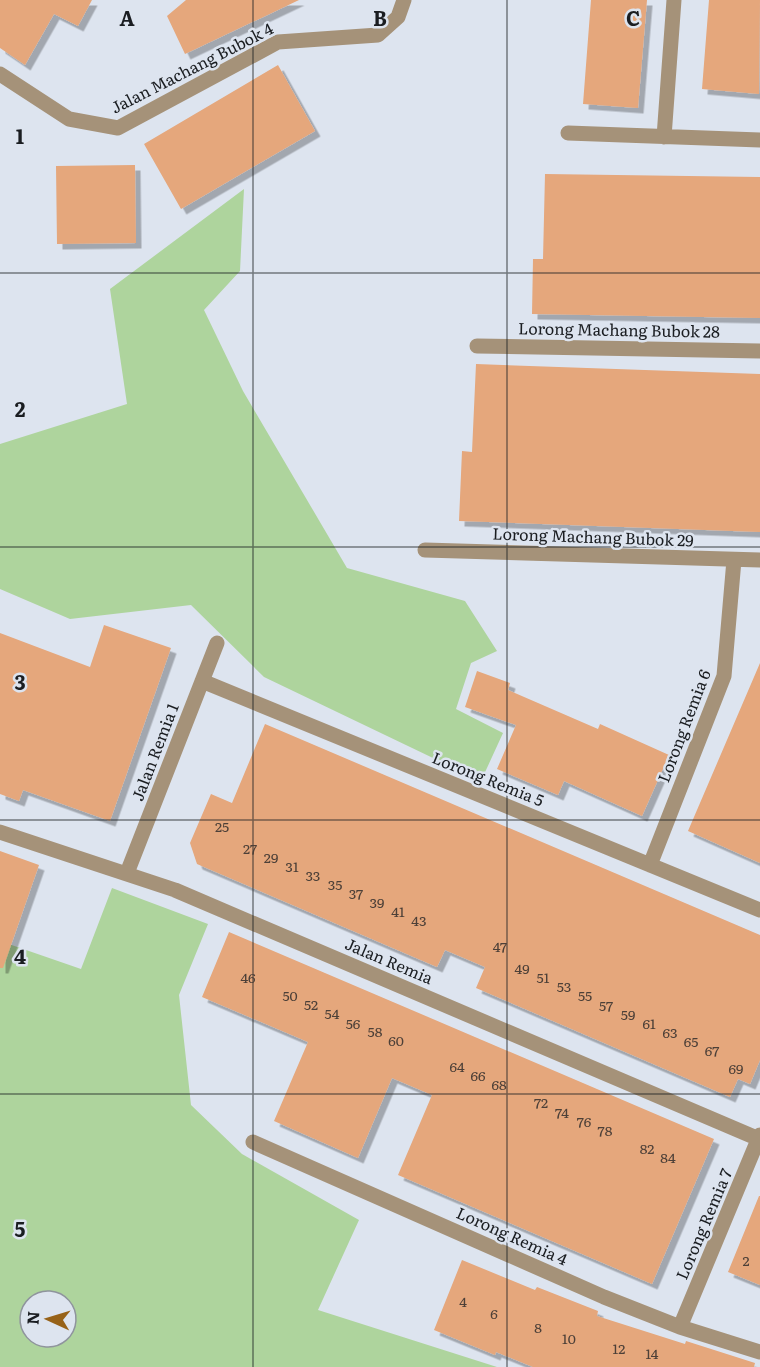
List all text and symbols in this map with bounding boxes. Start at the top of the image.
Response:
text: A [119,2,135,32]
text: B [373,2,387,32]
text: C [626,2,640,32]
street label: Jalan Machang Bubok 4 [106,16,277,119]
text: 1 [16,120,24,150]
street label: Lorong Machang Bubok 28 [518,315,720,343]
text: 2 [15,393,26,423]
street label: Lorong Machang Bubok 29 [492,520,694,552]
street label: Lorong Remia 6 [650,665,716,786]
text: 3 [14,666,26,696]
street label: Jalan Remia 1 [124,699,184,804]
street label: Lorong Remia 5 [429,745,548,811]
house number: 25 [215,816,229,836]
house number: 27 [243,838,257,858]
house number: 29 [264,847,278,867]
house number: 31 [285,856,299,876]
house number: 33 [306,865,320,885]
house number: 35 [328,874,342,894]
house number: 37 [349,883,363,903]
house number: 39 [370,892,384,912]
house number: 41 [391,901,405,921]
house number: 43 [411,910,427,930]
street label: Jalan Remia [342,931,437,989]
house number: 47 [493,936,507,956]
text: 4 [14,940,26,970]
house number: 49 [514,958,530,978]
house number: 46 [240,967,256,987]
house number: 51 [537,967,550,987]
house number: 53 [557,976,571,996]
house number: 50 [282,985,298,1005]
house number: 55 [578,985,592,1005]
house number: 52 [304,994,318,1014]
house number: 57 [599,995,613,1015]
house number: 54 [325,1003,340,1023]
house number: 59 [621,1004,635,1024]
house number: 56 [346,1013,361,1033]
house number: 61 [642,1013,656,1033]
house number: 58 [368,1021,383,1041]
house number: 63 [662,1022,678,1042]
house number: 60 [388,1030,404,1050]
house number: 65 [684,1031,698,1051]
house number: 67 [705,1040,719,1060]
house number: 64 [449,1056,465,1076]
house number: 69 [729,1058,743,1078]
house number: 66 [470,1065,486,1085]
house number: 68 [491,1074,507,1094]
house number: 72 [534,1092,548,1112]
house number: 74 [555,1102,569,1122]
house number: 76 [577,1111,592,1131]
house number: 78 [598,1120,613,1140]
house number: 82 [640,1138,654,1158]
house number: 84 [660,1147,676,1167]
street label: Lorong Remia 7 [669,1164,737,1283]
street label: Lorong Remia 4 [453,1200,572,1270]
text: 5 [15,1213,26,1243]
house number: 2 [742,1250,750,1270]
north arrow [18,1289,78,1349]
house number: 4 [459,1291,467,1311]
house number: 6 [490,1303,498,1323]
text: N [20,1310,44,1325]
house number: 8 [534,1317,542,1337]
house number: 10 [562,1328,576,1348]
house number: 12 [613,1338,625,1358]
house number: 14 [646,1343,659,1363]

